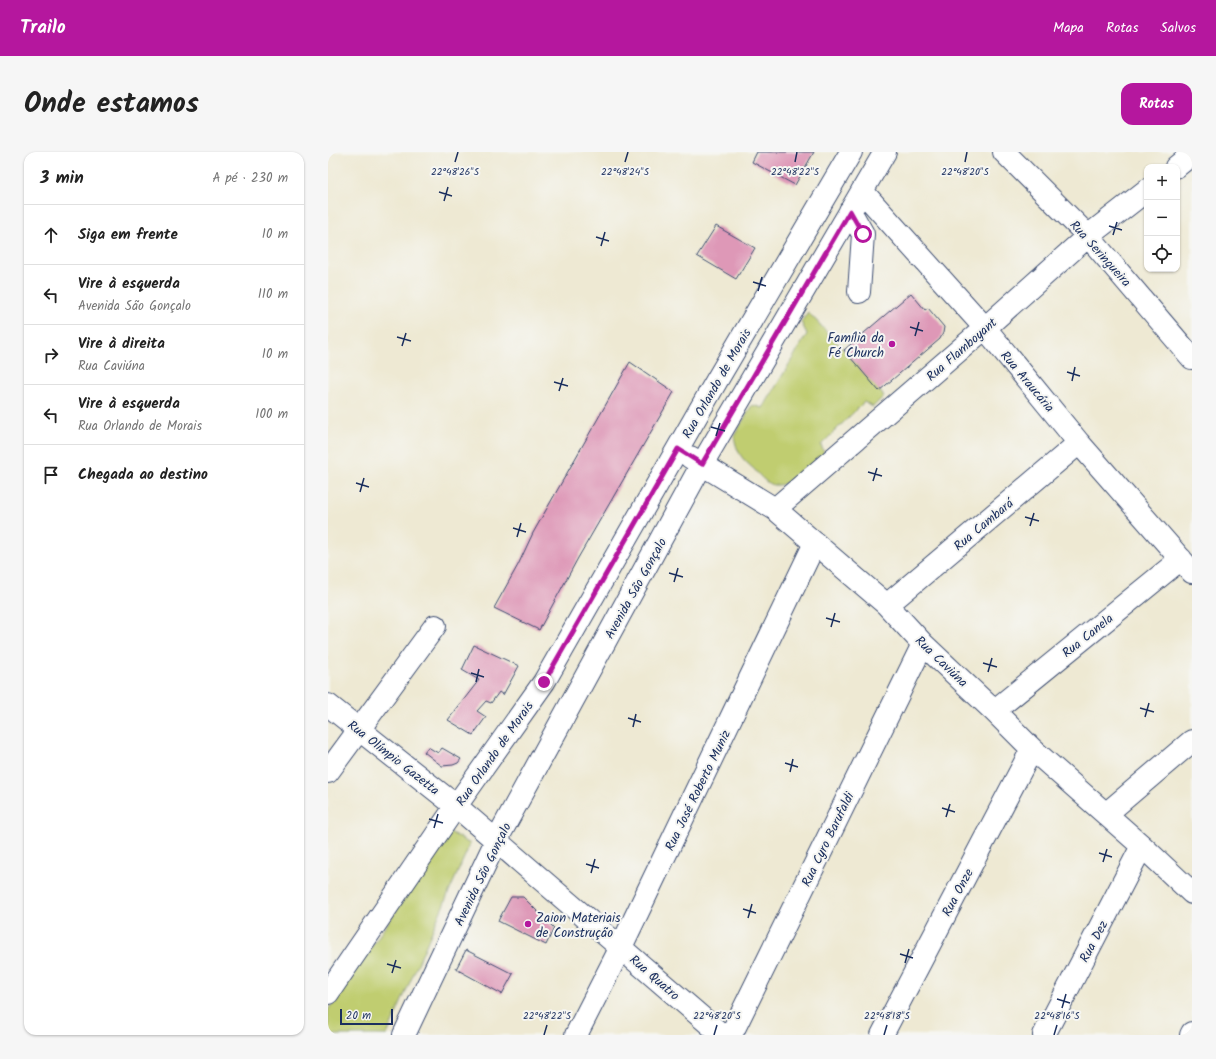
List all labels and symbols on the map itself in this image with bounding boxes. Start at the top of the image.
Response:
text: 22°48'26"S [431,164,480,180]
text: 22°48'24"S [601,164,650,180]
text: 22°48'22"S [771,164,820,180]
text: 22°48'20"S [941,164,989,180]
street label: Rua Seringueira [1064,216,1136,292]
route start [854,225,872,243]
street label: Rua Flamboyant [922,313,1003,387]
street label: Rua Orlando de Morais [677,324,758,443]
place label: Família da Fé Church [827,328,884,364]
marker: Família da Fé Church [887,339,897,349]
street label: Rua Araucária [995,346,1059,417]
street label: Rua Cambará [949,493,1020,557]
street label: Avenida São Gonçalo [600,534,673,643]
street label: Rua Canela [1058,609,1118,664]
street label: Rua Caviúna [910,631,972,693]
route end [535,673,553,691]
street label: Rua Orlando de Morais [451,697,540,811]
street label: Rua Olímpio Gazetta [343,715,444,801]
street label: Rua José Roberto Muniz [660,726,737,855]
street label: Rua Cyro Barufaldi [796,788,861,891]
street label: Avenida São Gonçalo [449,819,518,930]
street label: Rua Onze [937,865,980,920]
place label: Zaion Materiais de Construção [536,908,621,944]
street label: Rua Dez [1074,917,1114,967]
marker: Zaion Materiais de Construção [523,919,533,929]
street label: Rua Quatro [624,950,684,1006]
scale bar [340,1007,393,1026]
text: 22°48'22"S [523,1008,572,1024]
text: 22°48'20"S [693,1008,741,1024]
text: 22°48'18"S [864,1008,911,1024]
text: 22°48'16"S [1034,1008,1080,1024]

